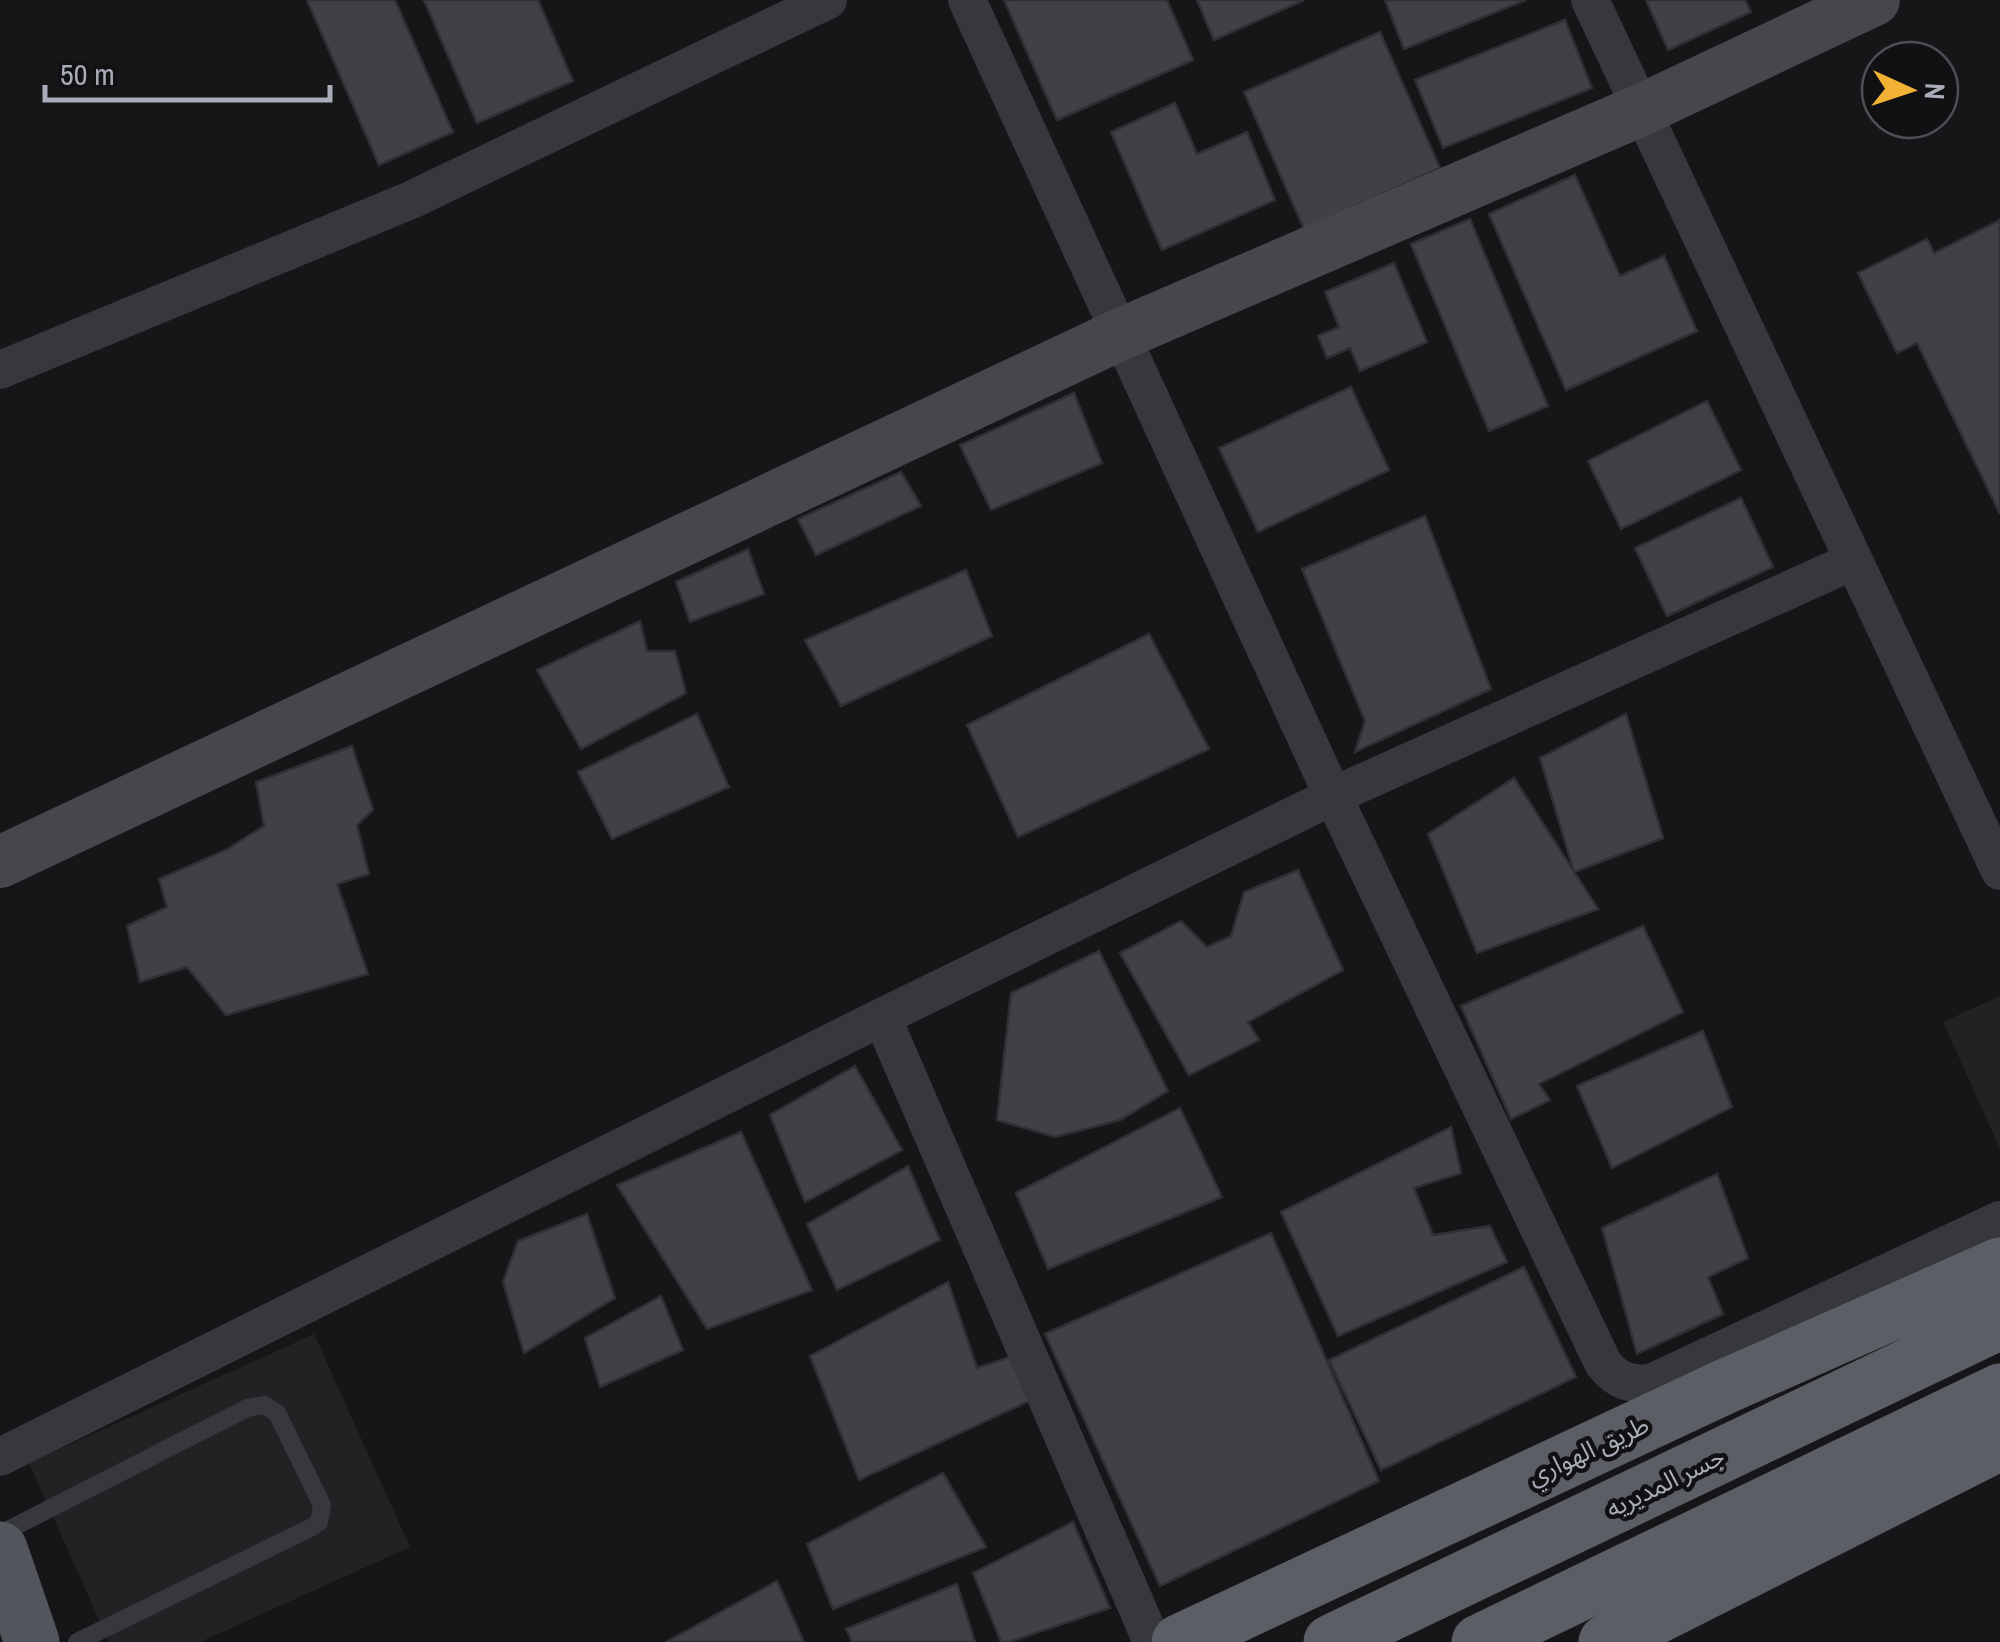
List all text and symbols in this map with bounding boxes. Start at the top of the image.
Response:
scale bar [45,40,330,102]
north arrow [1860,40,1960,140]
text: 50 m [60,54,115,94]
text: N [1916,82,1954,101]
street label: طريق الهواري [1522,1407,1656,1496]
street label: جسر المديريه [1600,1439,1730,1525]

